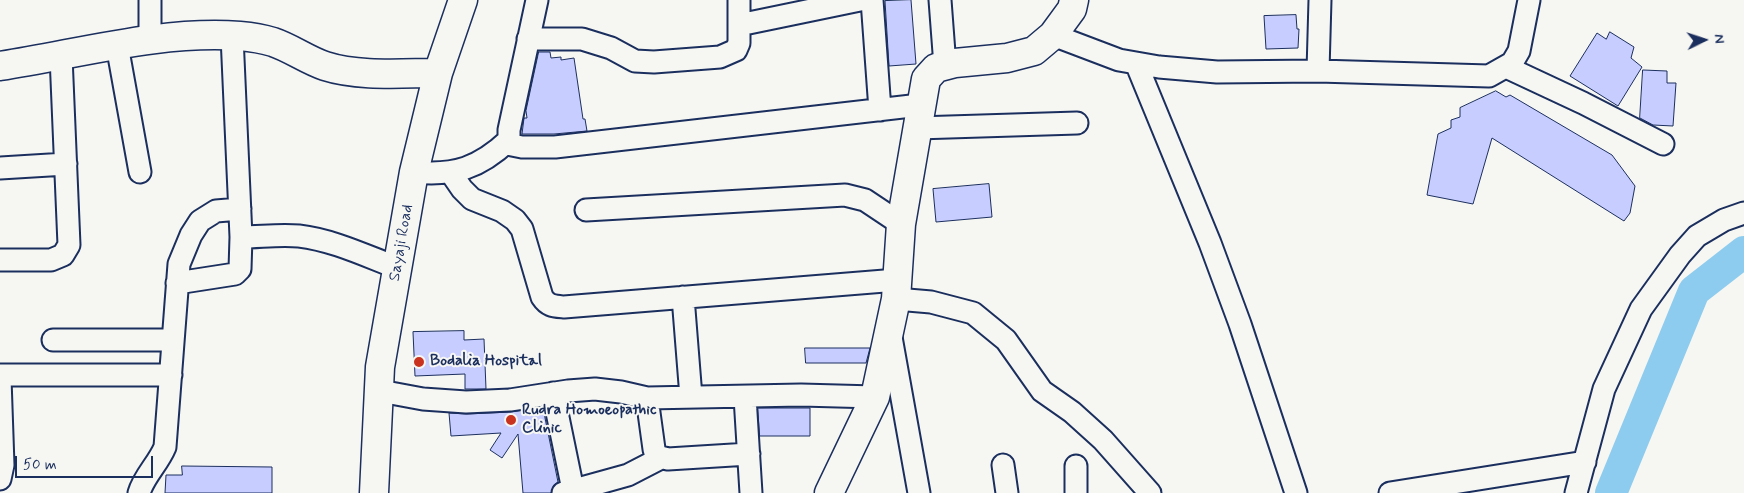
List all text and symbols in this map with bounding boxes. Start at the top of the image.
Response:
north arrow [1679,15,1729,65]
text: N [1710,34,1728,44]
street label: Sayaji Road [386,203,418,283]
place label: Bodalia Hospital [430,352,542,372]
marker: Bodalia Hospital [412,355,426,369]
place label: Rudra Homoeopathic Clinic [522,401,656,439]
marker: Rudra Homoeopathic Clinic [504,413,518,427]
scale bar [18,446,155,478]
text: 50 m [23,455,57,475]

